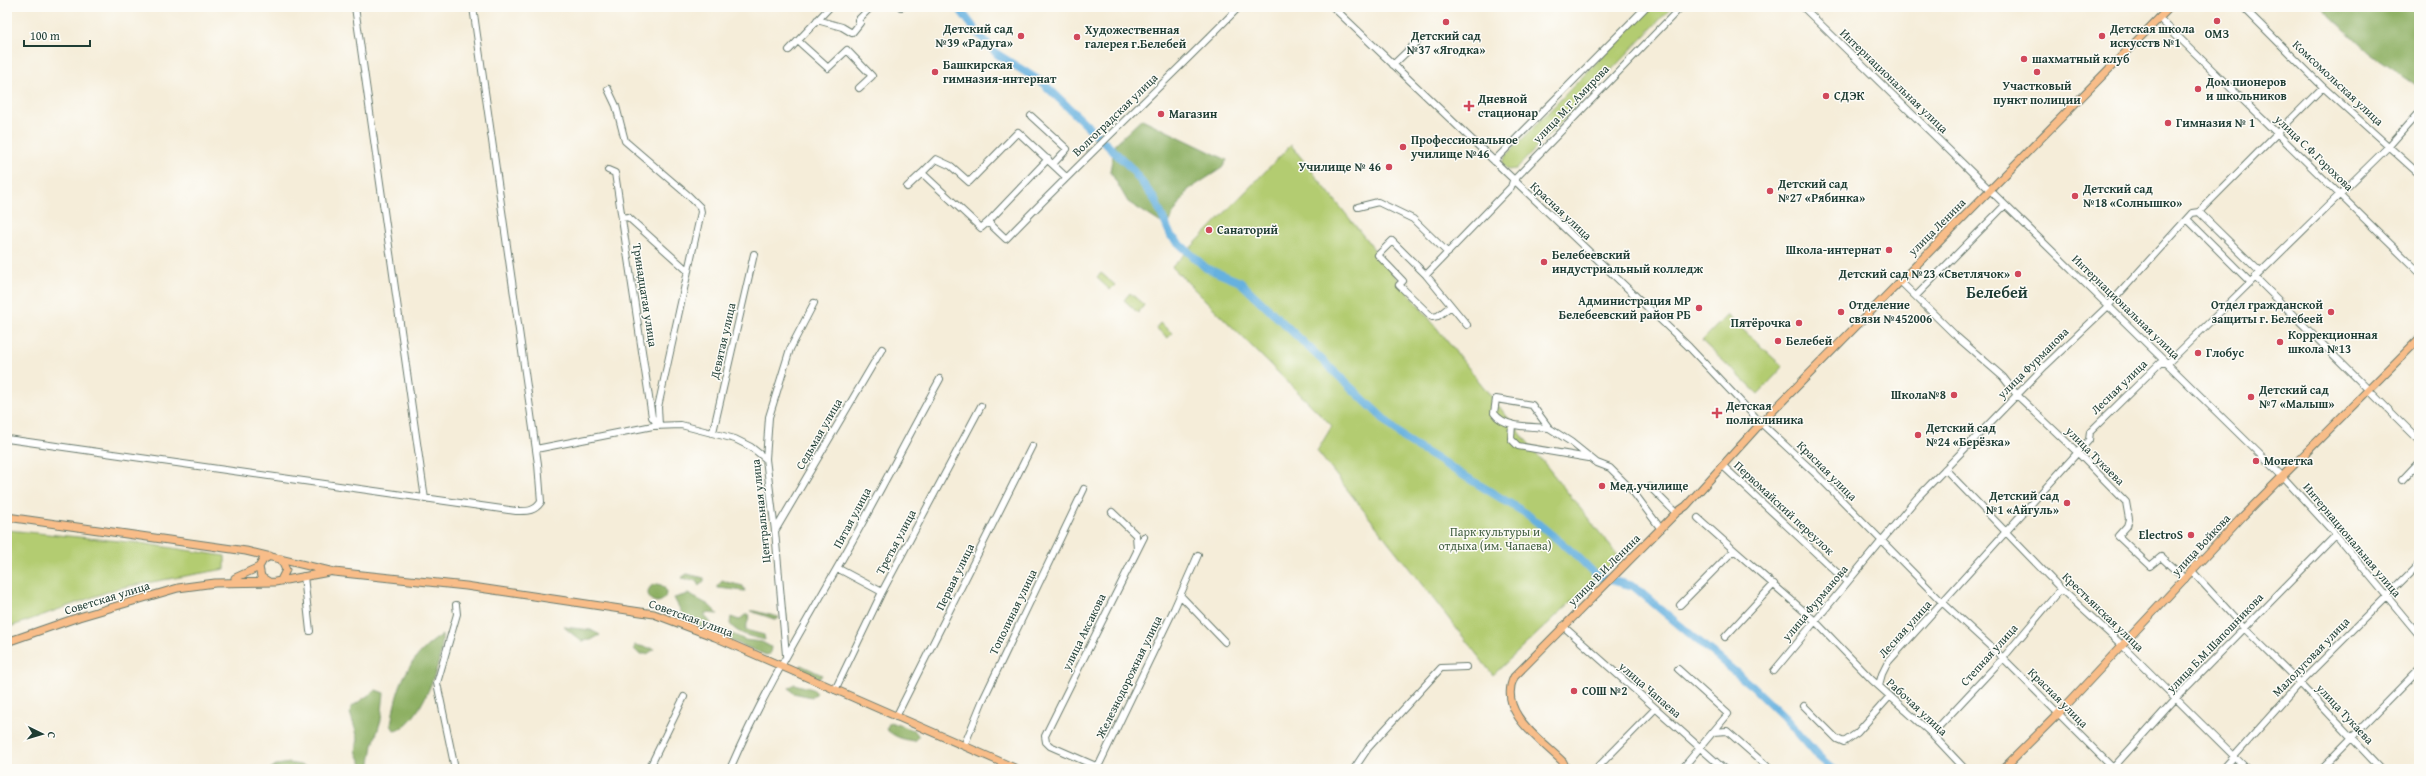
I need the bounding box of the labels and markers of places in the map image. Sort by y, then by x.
marker: ОМЗ [2212,16,2222,26]
marker: Детский сад №37 «Ягодка» [1441,17,1451,27]
place label: Детский сад №39 «Радуга» [935,20,1014,51]
place label: Детская школа искусств №1 [2109,20,2195,51]
place label: Художественная галерея г.Белебей [1085,21,1187,52]
place label: ОМЗ [2205,25,2229,42]
place label: Детский сад №37 «Ягодка» [1406,27,1486,58]
marker: Детский сад №39 «Радуга» [1016,31,1026,41]
marker: Детская школа искусств №1 [2097,31,2107,41]
marker: Художественная галерея г.Белебей [1072,32,1082,42]
place label: шахматный клуб [2032,50,2130,67]
marker: шахматный клуб [2019,54,2029,64]
place label: Башкирская гимназия-интернат [943,56,1057,87]
marker: Башкирская гимназия-интернат [930,67,940,77]
marker: Участковый пункт полиции [2032,67,2042,77]
place label: Дом пионеров и школьников [2205,73,2287,104]
place label: Участковый пункт полиции [1993,77,2081,108]
marker: Дом пионеров и школьников [2193,84,2203,94]
place label: СДЭК [1834,87,1865,104]
place label: Дневной стационар [1477,90,1538,121]
marker: СДЭК [1821,91,1831,101]
marker: Дневной стационар [1463,100,1475,112]
place label: Магазин [1169,105,1218,122]
marker: Магазин [1156,109,1166,119]
place label: Гимназия № 1 [2176,114,2255,131]
marker: Гимназия № 1 [2163,118,2173,128]
place label: Профессиональное училище №46 [1410,131,1518,162]
marker: Профессиональное училище №46 [1398,142,1408,152]
place label: Училище № 46 [1299,158,1381,175]
marker: Училище № 46 [1384,162,1394,172]
place label: Детский сад №27 «Рябинка» [1777,175,1865,206]
place label: Детский сад №18 «Солнышко» [2082,180,2182,211]
marker: Детский сад №27 «Рябинка» [1765,186,1775,196]
marker: Детский сад №18 «Солнышко» [2070,191,2080,201]
place label: Санаторий [1217,221,1279,238]
marker: Санаторий [1204,225,1214,235]
place label: Школа-интернат [1786,241,1882,258]
marker: Школа-интернат [1884,245,1894,255]
place label: Белебеевский индустриальный колледж [1552,246,1704,277]
marker: Белебеевский индустриальный колледж [1539,257,1549,267]
place label: Детский сад №23 «Светлячок» [1838,265,2010,282]
marker: Детский сад №23 «Светлячок» [2013,269,2023,279]
place label: Администрация МР Белебеевский район РБ [1559,292,1691,323]
place label: Отделение связи №452006 [1849,296,1932,327]
place label: Отдел гражданской защиты г. Белебеей [2211,296,2323,327]
marker: Администрация МР Белебеевский район РБ [1694,303,1704,313]
marker: Отделение связи №452006 [1836,307,1846,317]
marker: Отдел гражданской защиты г. Белебеей [2326,307,2336,317]
place label: Пятёрочка [1731,314,1792,331]
marker: Пятёрочка [1794,318,1804,328]
place label: Коррекционная школа №13 [2288,326,2378,357]
place label: Белебей [1786,332,1833,349]
marker: Белебей [1773,336,1783,346]
marker: Коррекционная школа №13 [2275,337,2285,347]
place label: Глобус [2206,344,2244,361]
marker: Глобус [2193,348,2203,358]
place label: Детский сад №7 «Малыш» [2258,381,2335,412]
place label: Школа№8 [1891,386,1946,403]
marker: Школа№8 [1949,390,1959,400]
marker: Детский сад №7 «Малыш» [2246,392,2256,402]
place label: Детская поликлиника [1725,397,1804,428]
marker: Детская поликлиника [1711,407,1723,419]
place label: Детский сад №24 «Берёзка» [1925,419,2010,450]
marker: Детский сад №24 «Берёзка» [1913,430,1923,440]
place label: Монетка [2264,452,2314,469]
marker: Монетка [2251,456,2261,466]
place label: Мед.училище [1610,477,1688,494]
marker: Мед.училище [1597,481,1607,491]
place label: Детский сад №1 «Айгуль» [1986,487,2060,518]
marker: Детский сад №1 «Айгуль» [2062,498,2072,508]
place label: ElectroS [2139,526,2183,543]
marker: ElectroS [2186,530,2196,540]
place label: СОШ №2 [1582,682,1627,699]
marker: СОШ №2 [1569,686,1579,696]

